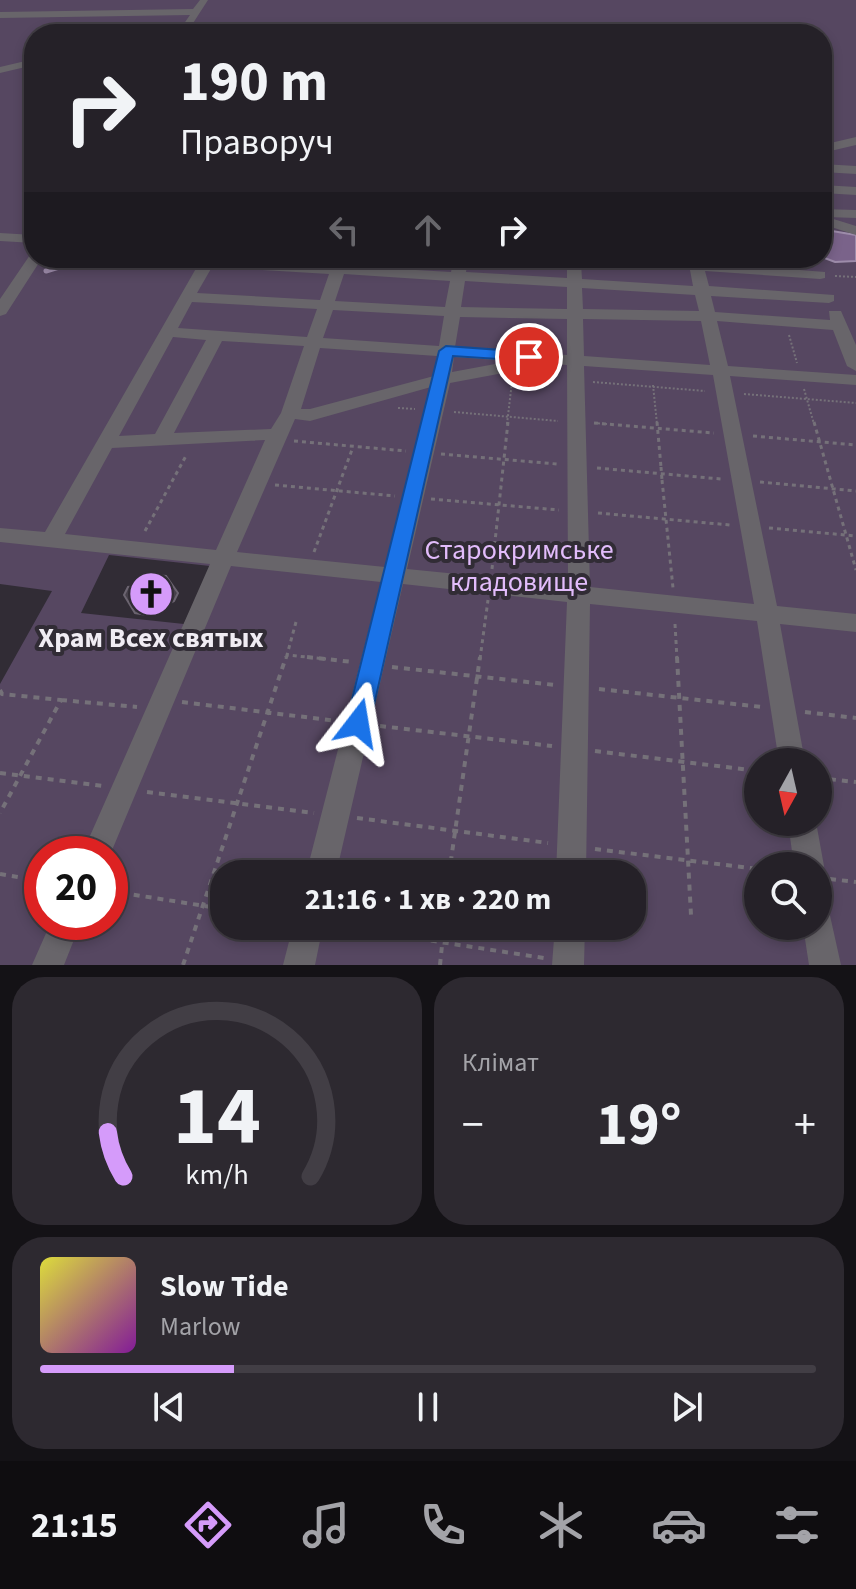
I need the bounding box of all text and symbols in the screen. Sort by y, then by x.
text: 190 m [180,43,328,122]
icon: right [48,56,152,160]
text: Праворуч [180,117,334,168]
icon: left [322,208,366,252]
icon: ahead [406,208,450,252]
icon: right [490,208,534,252]
pin [495,323,563,391]
icon: arrive [507,335,551,379]
park label: Старокримське кладовище [424,530,614,602]
church icon: Храм Всех святых [127,570,175,618]
place label: Храм Всех святых [38,618,264,658]
position arrow [316,681,400,765]
north arrow [744,748,832,836]
map controls [744,748,832,940]
speed limit sign: 20 [24,836,128,940]
button: search [744,852,832,940]
text: 21:16 · 1 хв · 220 m [305,878,551,921]
text: Клімат [462,1044,539,1081]
text: 14 [173,1058,261,1176]
text: 19° [596,1083,682,1168]
text: − [462,1094,484,1157]
text: + [794,1094,816,1157]
text: km/h [185,1155,249,1195]
text: Slow Tide [160,1265,289,1308]
text: Marlow [160,1308,240,1345]
icon: previous [147,1385,191,1429]
icon: pause [406,1385,450,1429]
icon: next [665,1385,709,1429]
icon: directions [180,1497,236,1553]
icon: music [298,1497,354,1553]
icon: phone [415,1497,471,1553]
icon: climate [533,1497,589,1553]
icon: car [651,1497,707,1553]
icon: filters [769,1497,825,1553]
text: 21:15 [31,1500,118,1551]

